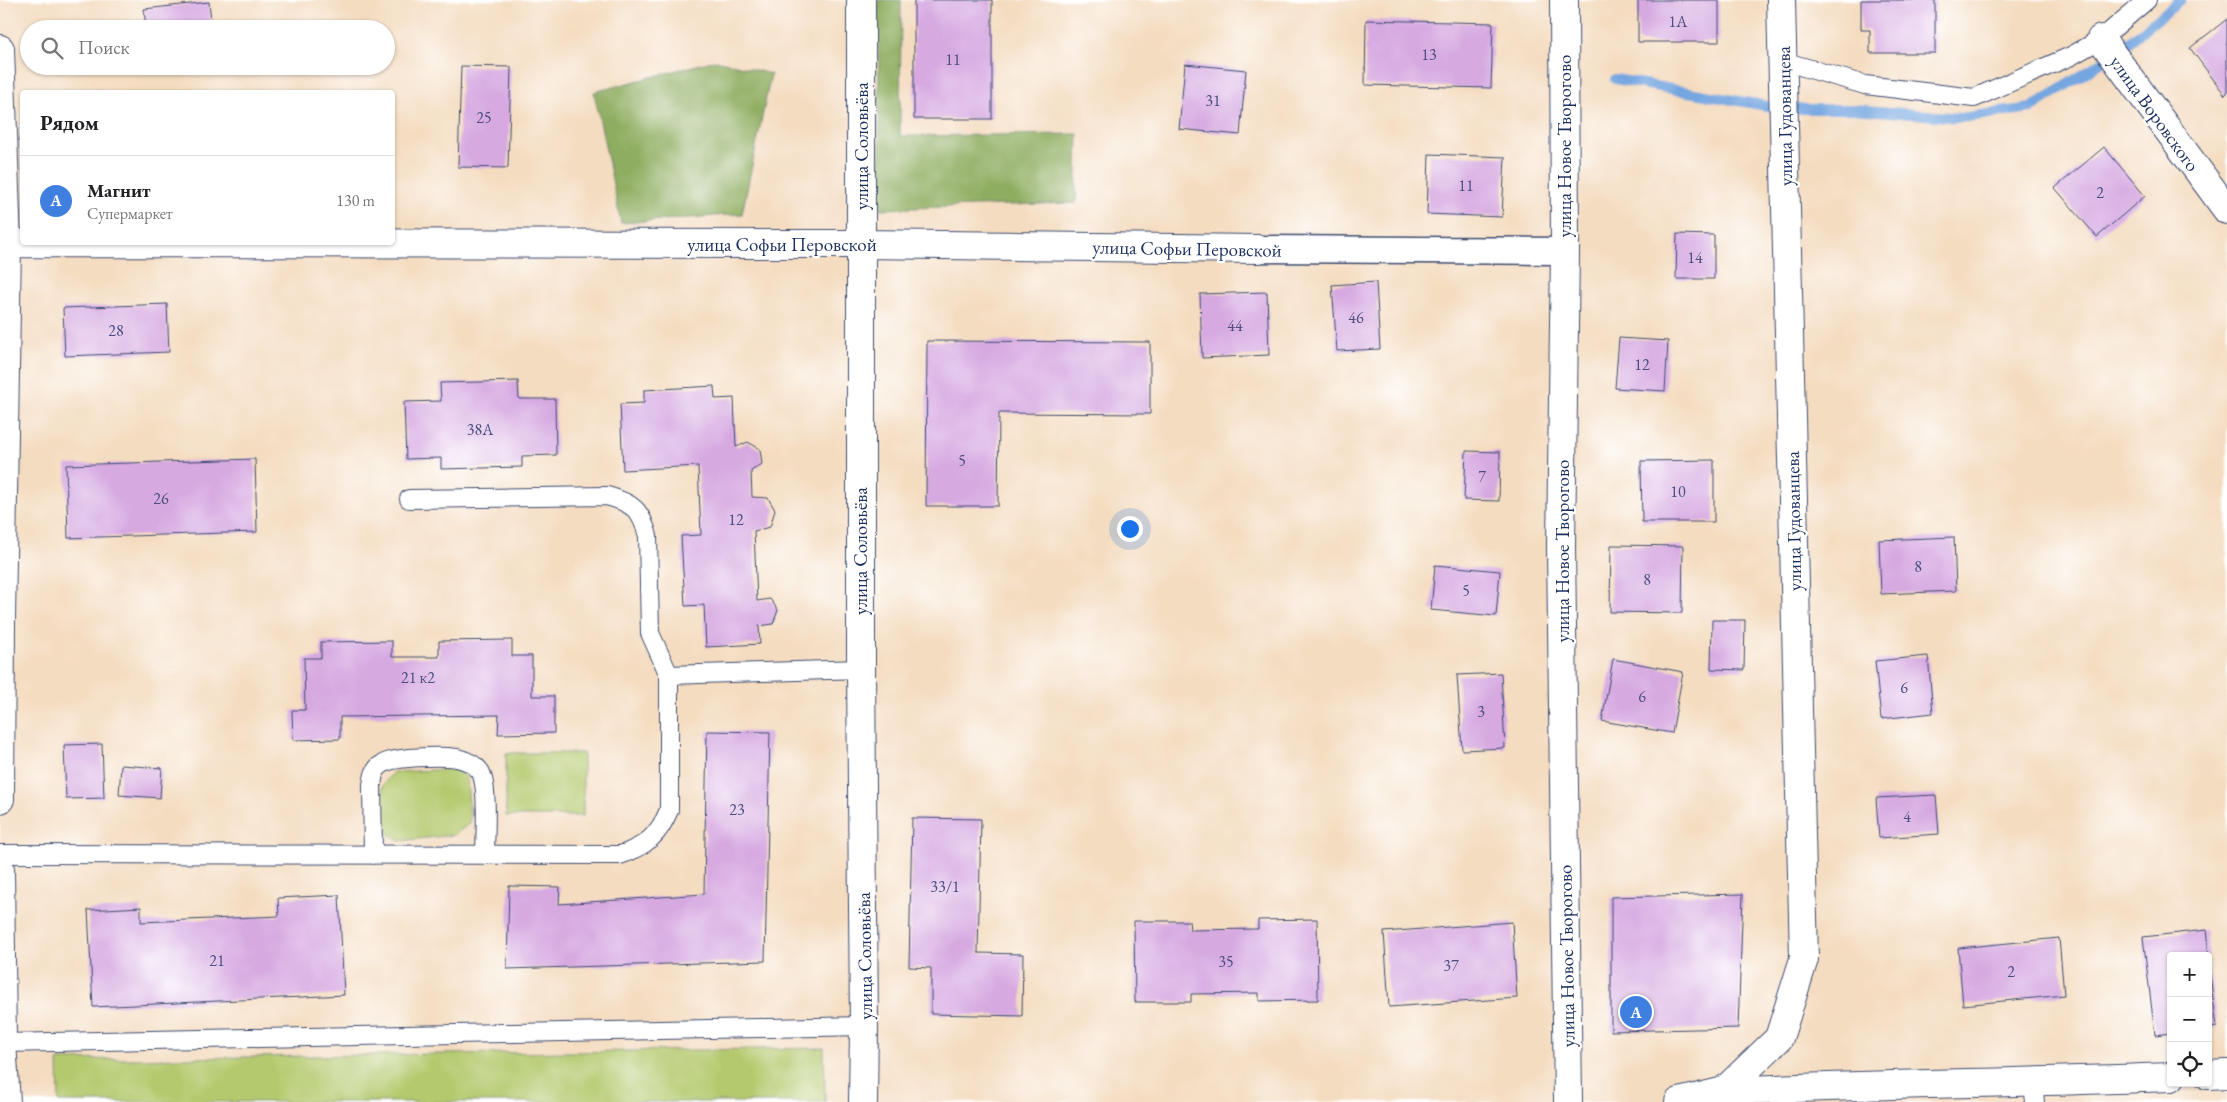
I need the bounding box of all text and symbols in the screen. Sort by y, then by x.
house number: 1А [1669,11,1688,32]
search box [20,20,395,75]
icon: search [38,34,66,62]
text: Поиск [78,35,130,60]
house number: 13 [1421,44,1437,65]
street label: улица Гудованцева [1771,45,1798,186]
house number: 11 [945,49,961,70]
street label: улица Воровского [2104,50,2205,176]
street label: улица Новое Творогово [1552,55,1577,237]
street label: улица Соловьёва [849,82,874,210]
house number: 31 [1205,90,1221,111]
house number: 25 [476,107,492,128]
text: Рядом [40,109,99,136]
house number: 11 [1458,175,1474,196]
text: Магнит [87,178,151,203]
house number: 2 [2096,182,2104,203]
text: A [50,190,62,211]
text: 130 m [336,190,375,211]
text: Супермаркет [87,203,173,224]
street label: улица Софьи Перовской [687,232,877,257]
street label: улица Софьи Перовской [1092,234,1282,263]
house number: 14 [1687,247,1703,268]
house number: 46 [1348,307,1364,328]
house number: 44 [1227,315,1243,336]
house number: 28 [108,320,124,341]
house number: 12 [1634,354,1650,375]
house number: 38А [467,419,494,440]
house number: 5 [958,450,966,471]
street label: улица Гудованцева [1780,450,1807,591]
street label: улица Новое Творогово [1550,460,1575,642]
house number: 7 [1478,466,1486,487]
house number: 10 [1670,481,1686,502]
street label: улица Соловьёва [848,487,873,615]
house number: 26 [153,488,169,509]
house number: 12 [728,509,744,530]
your location [1117,516,1143,542]
house number: 8 [1914,556,1922,577]
house number: 8 [1643,569,1651,590]
house number: 5 [1462,580,1470,601]
house number: 21 к2 [401,667,435,688]
house number: 6 [1900,677,1908,698]
house number: 6 [1638,686,1646,707]
house number: 3 [1477,701,1485,722]
house number: 23 [729,799,745,820]
house number: 4 [1903,806,1911,827]
street label: улица Новое Творогово [1552,864,1581,1048]
house number: 33/1 [930,876,960,897]
street label: улица Соловьёва [851,891,878,1020]
house number: 21 [209,950,225,971]
house number: 35 [1218,951,1234,972]
map controls [2167,952,2212,1087]
button: + [2167,952,2212,997]
house number: 37 [1443,955,1459,976]
house number: 2 [2007,961,2015,982]
pin: A [1620,993,1652,1031]
button: − [2167,997,2212,1042]
button: locate [2167,1042,2212,1087]

